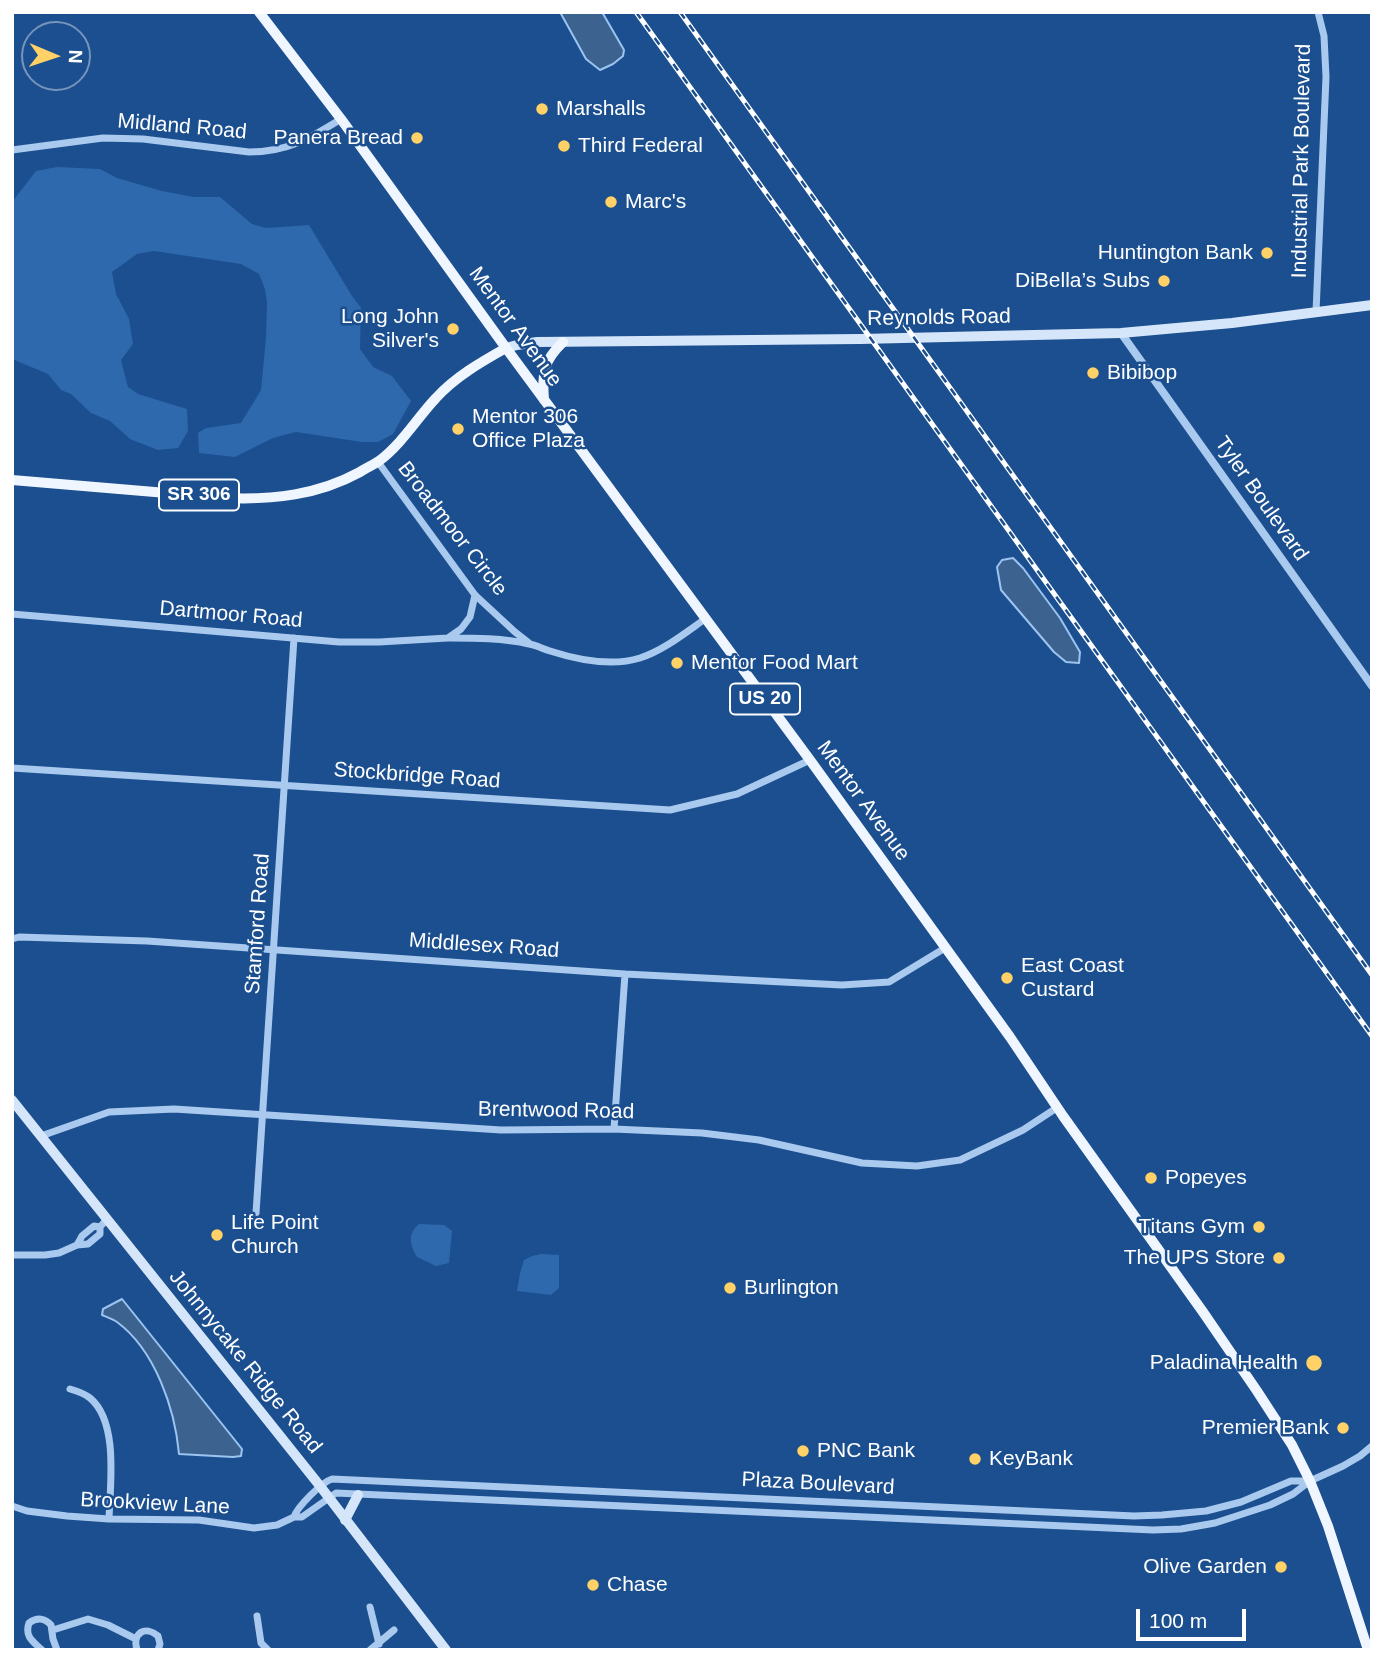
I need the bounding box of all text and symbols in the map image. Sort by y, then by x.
north arrow [21,21,91,91]
street label: Industrial Park Boulevard [1287,43,1317,279]
text: N [65,49,86,64]
place label: Marshalls [556,96,646,122]
marker: Marshalls [534,101,550,117]
street label: Midland Road [116,109,248,145]
place label: Panera Bread [273,125,403,151]
marker: Panera Bread [409,130,425,146]
place label: Third Federal [578,133,703,159]
marker: Third Federal [556,138,572,154]
place label: Marc's [625,189,686,215]
marker: Marc's [603,194,619,210]
place label: Huntington Bank [1098,240,1253,266]
marker: Huntington Bank [1259,245,1275,261]
street label: Mentor Avenue [463,262,567,392]
place label: DiBella’s Subs [1015,268,1150,294]
marker: DiBella’s Subs [1156,273,1172,289]
place label: Long John Silver's [341,304,439,354]
street label: Reynolds Road [867,304,1011,332]
marker: Long John Silver's [445,321,461,337]
place label: Bibibop [1107,360,1177,386]
marker: Bibibop [1085,365,1101,381]
place label: Mentor 306 Office Plaza [472,404,585,454]
marker: Mentor 306 Office Plaza [450,421,466,437]
street label: Tyler Boulevard [1209,432,1313,566]
street label: Broadmoor Circle [392,457,512,601]
road number: SR 306 [159,480,239,510]
street label: Dartmoor Road [158,596,304,634]
place label: Mentor Food Mart [691,650,858,676]
marker: Mentor Food Mart [669,655,685,671]
road number: US 20 [730,684,800,714]
street label: Mentor Avenue [811,736,915,866]
street label: Stockbridge Road [333,758,501,794]
street label: Stamford Road [241,853,275,995]
street label: Middlesex Road [408,928,560,964]
place label: East Coast Custard [1021,953,1124,1003]
marker: East Coast Custard [999,970,1015,986]
street label: Brentwood Road [478,1097,634,1125]
place label: Popeyes [1165,1165,1247,1191]
marker: Popeyes [1143,1170,1159,1186]
place label: Life Point Church [231,1210,319,1260]
place label: Titans Gym [1138,1214,1245,1240]
marker: Titans Gym [1251,1219,1267,1235]
marker: Life Point Church [209,1227,225,1243]
place label: The UPS Store [1124,1245,1265,1271]
marker: The UPS Store [1271,1250,1287,1266]
street label: Johnnycake Ridge Road [163,1265,327,1459]
place label: Burlington [744,1275,839,1301]
marker: Burlington [722,1280,738,1296]
place label: Paladina Health [1150,1350,1298,1376]
marker: Paladina Health [1304,1353,1324,1373]
place label: Premier Bank [1202,1415,1329,1441]
marker: Premier Bank [1335,1420,1351,1436]
place label: PNC Bank [817,1438,915,1464]
marker: PNC Bank [795,1443,811,1459]
place label: KeyBank [989,1446,1073,1472]
marker: KeyBank [967,1451,983,1467]
street label: Plaza Boulevard [741,1467,895,1501]
street label: Brookview Lane [80,1488,230,1520]
place label: Olive Garden [1143,1554,1267,1580]
marker: Olive Garden [1273,1559,1289,1575]
place label: Chase [607,1572,668,1598]
marker: Chase [585,1577,601,1593]
scale bar [1139,1596,1249,1640]
text: 100 m [1149,1609,1207,1632]

